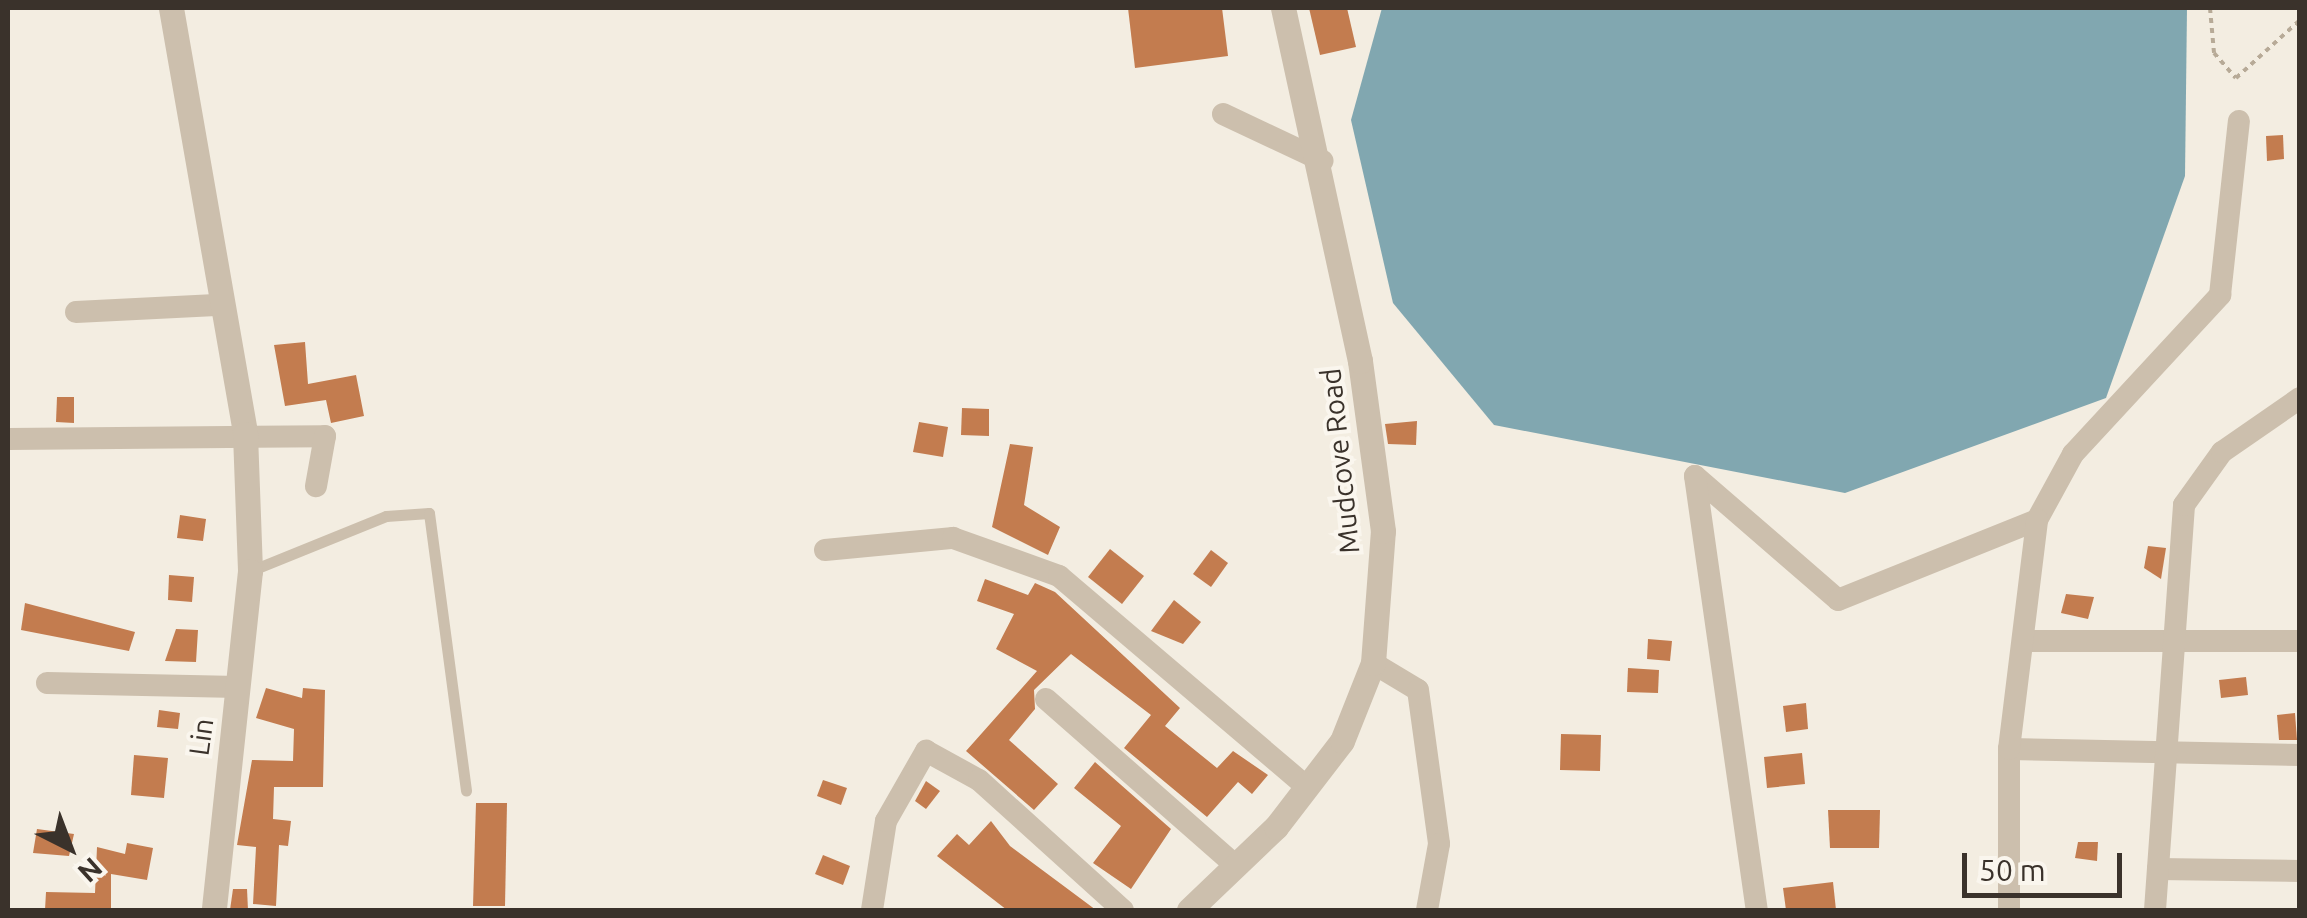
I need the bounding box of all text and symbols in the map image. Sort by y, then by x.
street label: Mudcove Road [1314,367,1366,555]
street label: Lin [182,716,220,758]
north arrow [20,798,120,898]
scale bar [1967,833,2127,895]
text: N [72,852,109,889]
text: 50 m [1979,853,2046,887]

